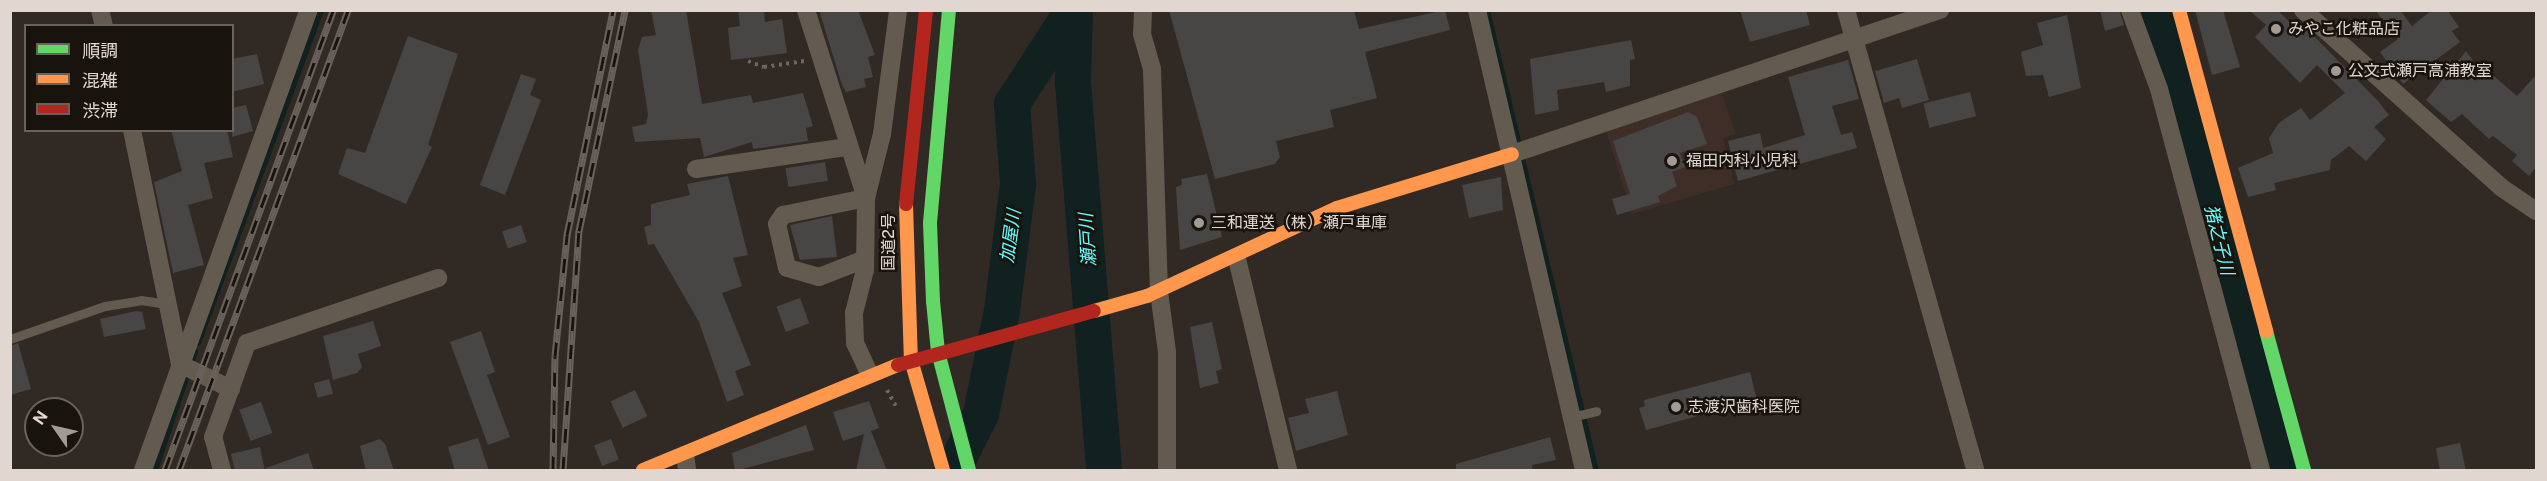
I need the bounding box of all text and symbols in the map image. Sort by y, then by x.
place label: みやこ化粧品店 [2288,19,2400,39]
marker: みやこ化粧品店 [2269,22,2283,36]
legend [24,24,234,132]
text: 順調 [82,40,118,61]
place label: 公文式瀬戸高浦教室 [2348,61,2492,81]
marker: 公文式瀬戸高浦教室 [2329,64,2343,78]
text: 混雑 [82,70,118,91]
text: 渋滞 [82,100,118,121]
place label: 福田内科小児科 [1686,151,1798,171]
marker: 福田内科小児科 [1663,152,1681,170]
water label: 猪之子川 [2200,202,2238,278]
water label: 加屋川 [997,208,1025,264]
water label: 瀬戸川 [1075,212,1101,268]
street label: 国道2号 [879,213,899,271]
place label: 三和運送（株）瀬戸車庫 [1211,213,1387,233]
marker: 三和運送（株）瀬戸車庫 [1192,216,1206,230]
north arrow [24,397,84,457]
place label: 志渡沢歯科医院 [1688,397,1800,417]
marker: 志渡沢歯科医院 [1669,400,1683,414]
text: N [29,407,52,428]

